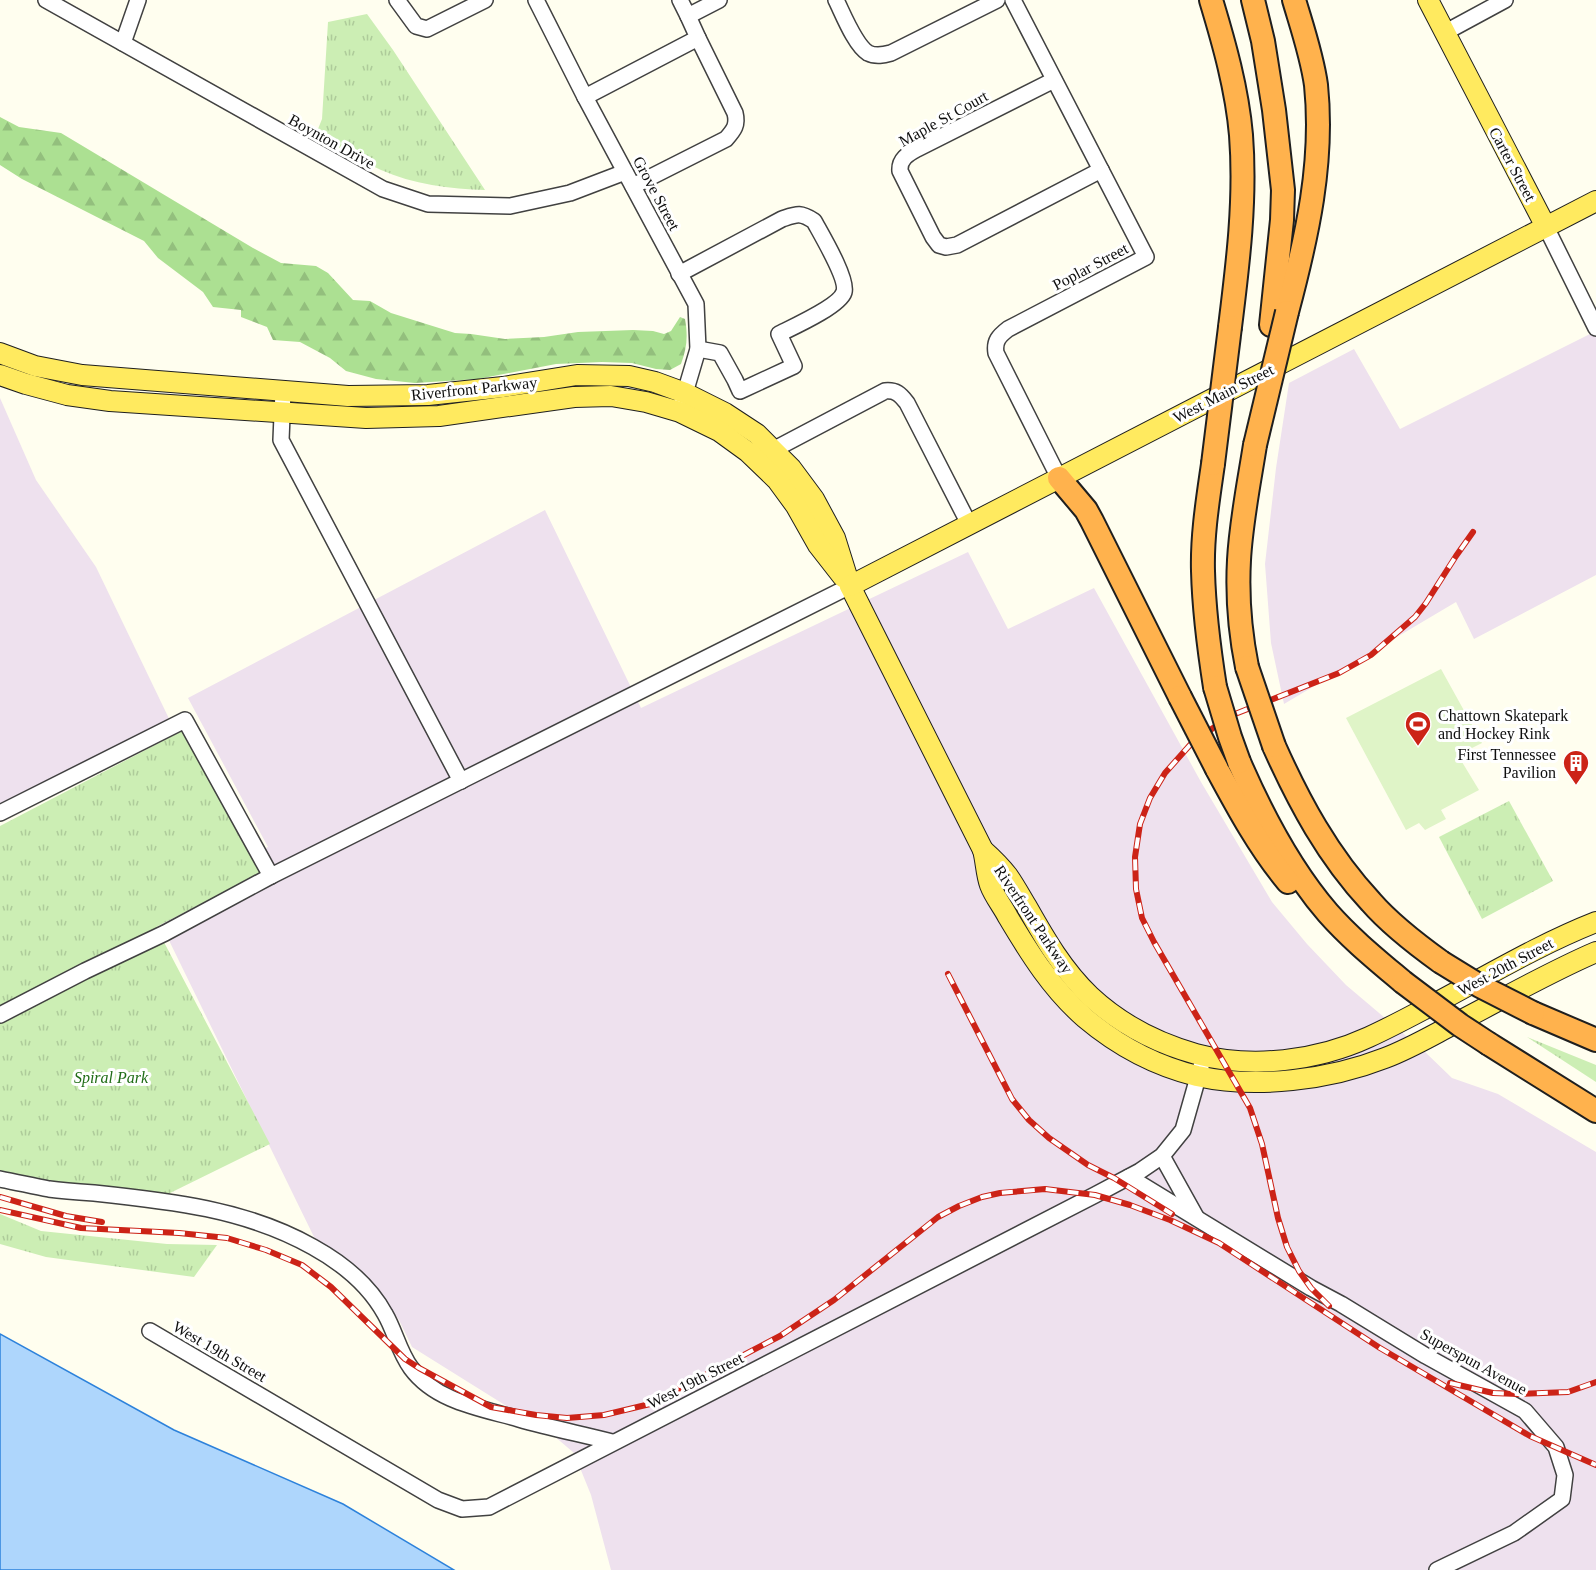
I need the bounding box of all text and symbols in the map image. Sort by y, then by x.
street label: Maple St Court [896,87,991,151]
street label: Boynton Drive [285,111,378,173]
street label: Carter Street [1486,124,1539,205]
street label: Grove Street [630,153,683,234]
street label: Poplar Street [1050,239,1132,294]
street label: West Main Street [1170,360,1277,426]
street label: Riverfront Parkway [410,373,538,405]
place label: Chattown Skatepark and Hockey Rink [1438,707,1568,743]
sports icon: Chattown Skatepark and Hockey Rink [1403,709,1433,747]
place label: First Tennessee Pavilion [1457,746,1556,781]
building icon: First Tennessee Pavilion [1561,748,1591,786]
street label: Riverfront Parkway [990,862,1076,977]
street label: West 20th Street [1455,934,1556,999]
park label: Spiral Park [74,1069,149,1087]
street label: West 19th Street [170,1318,270,1385]
street label: Superspun Avenue [1417,1325,1530,1399]
street label: West 19th Street [644,1349,747,1412]

